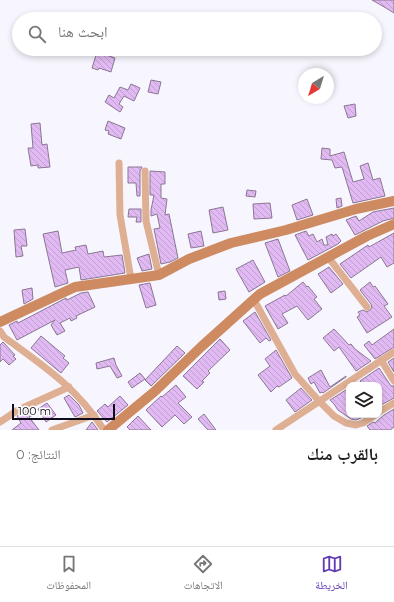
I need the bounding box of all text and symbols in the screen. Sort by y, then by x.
search box [12,12,382,56]
text: ابحث هنا [58,22,108,41]
icon: search [26,23,48,45]
north arrow [298,68,334,104]
map controls [346,382,382,418]
button: layers [346,382,382,418]
scale bar [12,402,115,421]
text: 100 m [18,404,51,418]
text: بالقرب منك [307,444,378,464]
text: النتائج: 0 [16,446,61,462]
tab: المحفوظات [46,553,91,596]
tab: الاتجاهات [184,553,223,596]
tab: الخريطة [315,553,348,596]

